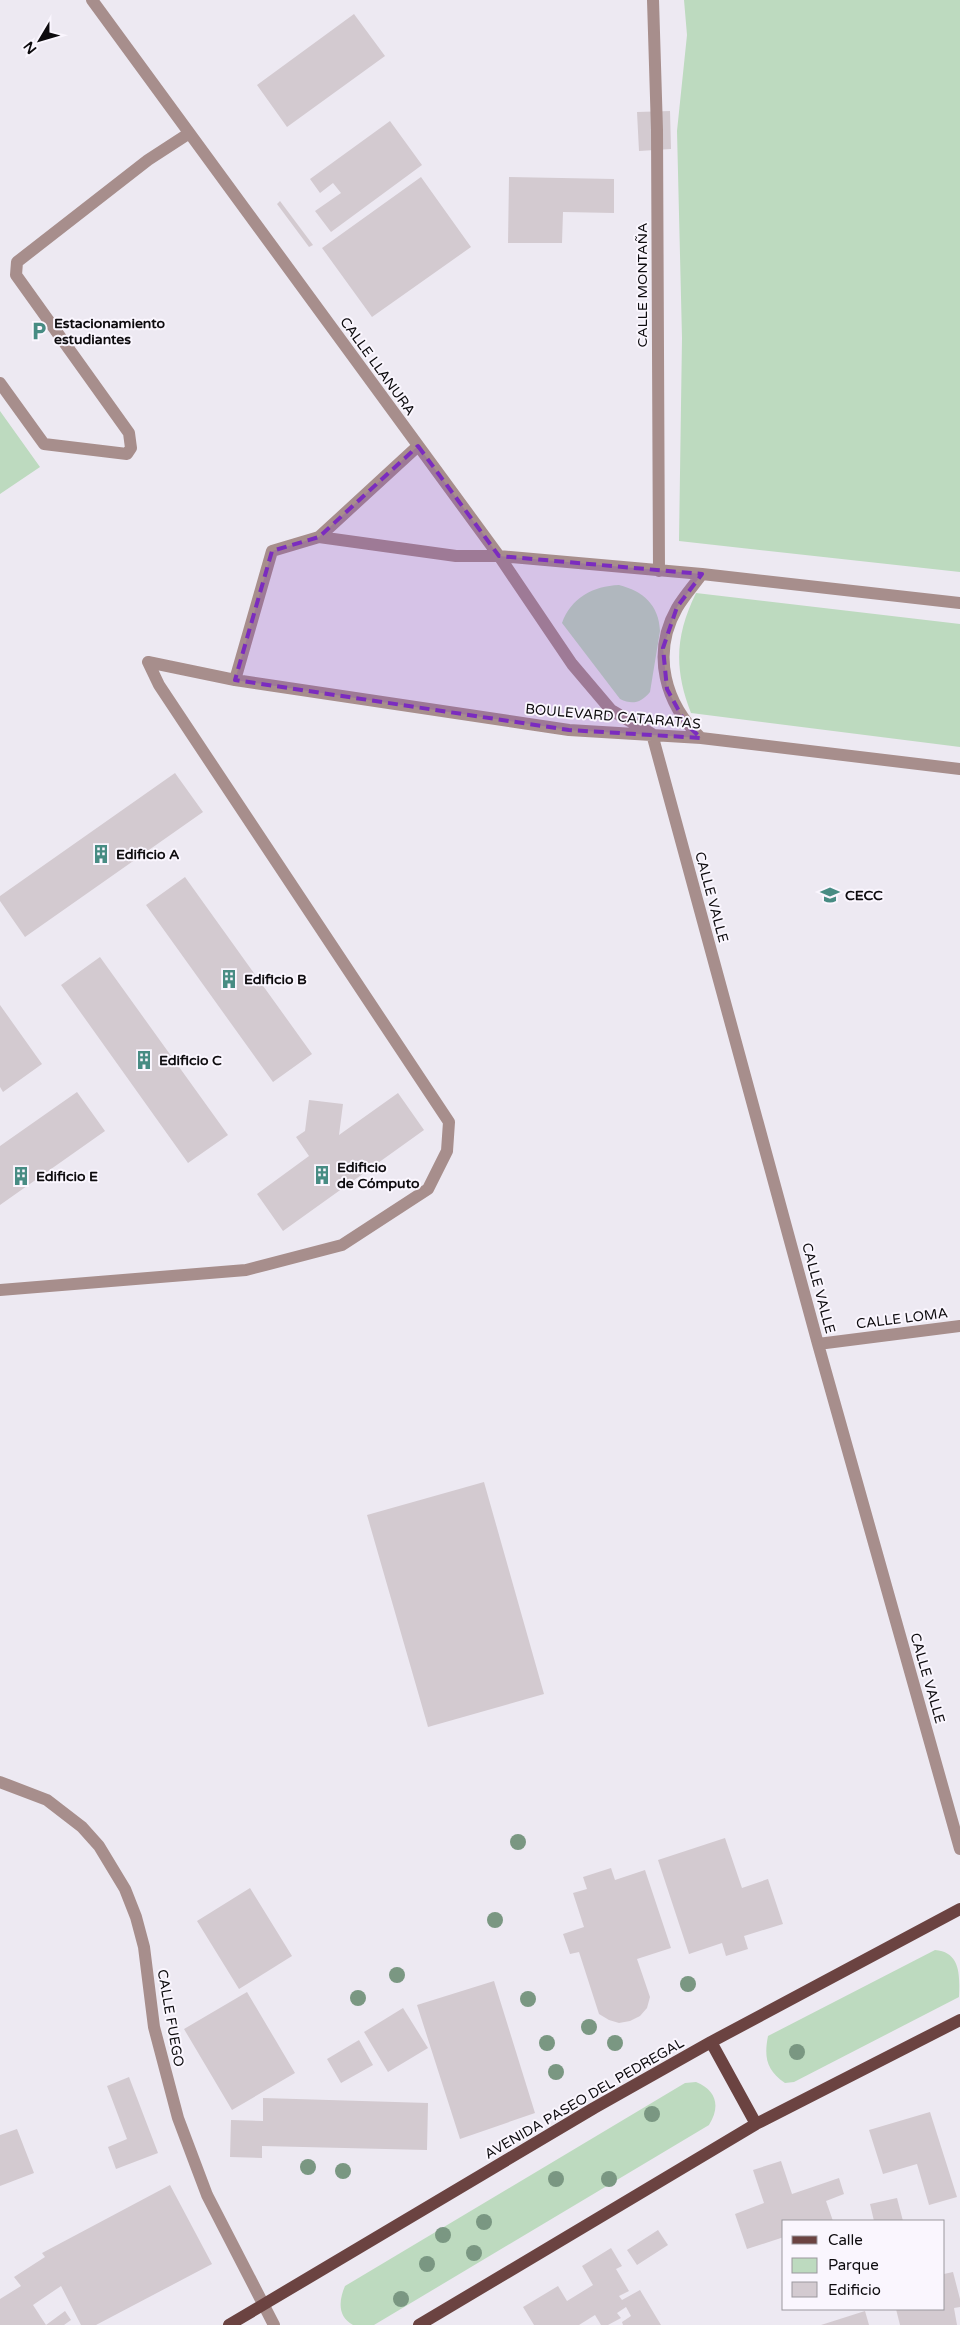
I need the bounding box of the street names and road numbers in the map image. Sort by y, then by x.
street label: CALLE MONTAÑA [634,223,651,347]
street label: CALLE LLANURA [336,314,419,419]
street label: BOULEVARD CATARATAS [525,700,702,733]
street label: CALLE VALLE [691,850,732,945]
street label: CALLE VALLE [798,1241,839,1336]
street label: CALLE LOMA [855,1304,949,1333]
street label: CALLE VALLE [906,1631,949,1725]
street label: CALLE FUEGO [154,1968,187,2068]
street label: AVENIDA PASEO DEL PEDREGAL [481,2034,687,2163]

